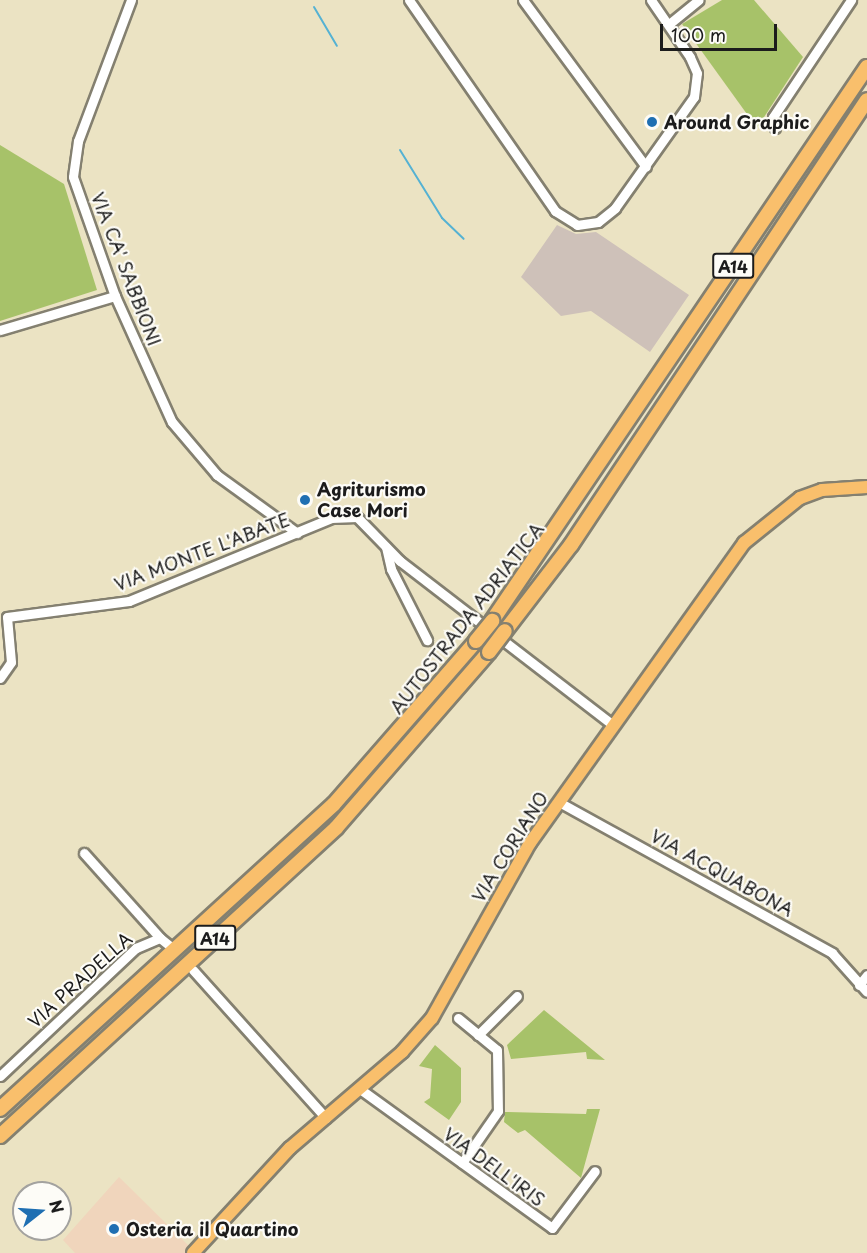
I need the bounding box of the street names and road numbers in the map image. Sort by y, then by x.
street label: VIA CA' SABBIONI [87,189,165,349]
road number: A14 [712,253,754,279]
street label: VIA MONTE L'ABATE [111,509,293,595]
street label: AUTOSTRADA ADRIATICA [385,517,549,719]
street label: VIA CORIANO [467,788,553,906]
street label: VIA ACQUABONA [647,825,797,921]
road number: A14 [194,925,236,951]
street label: VIA PRADELLA [23,927,137,1033]
street label: VIA DELL'IRIS [438,1122,550,1212]

